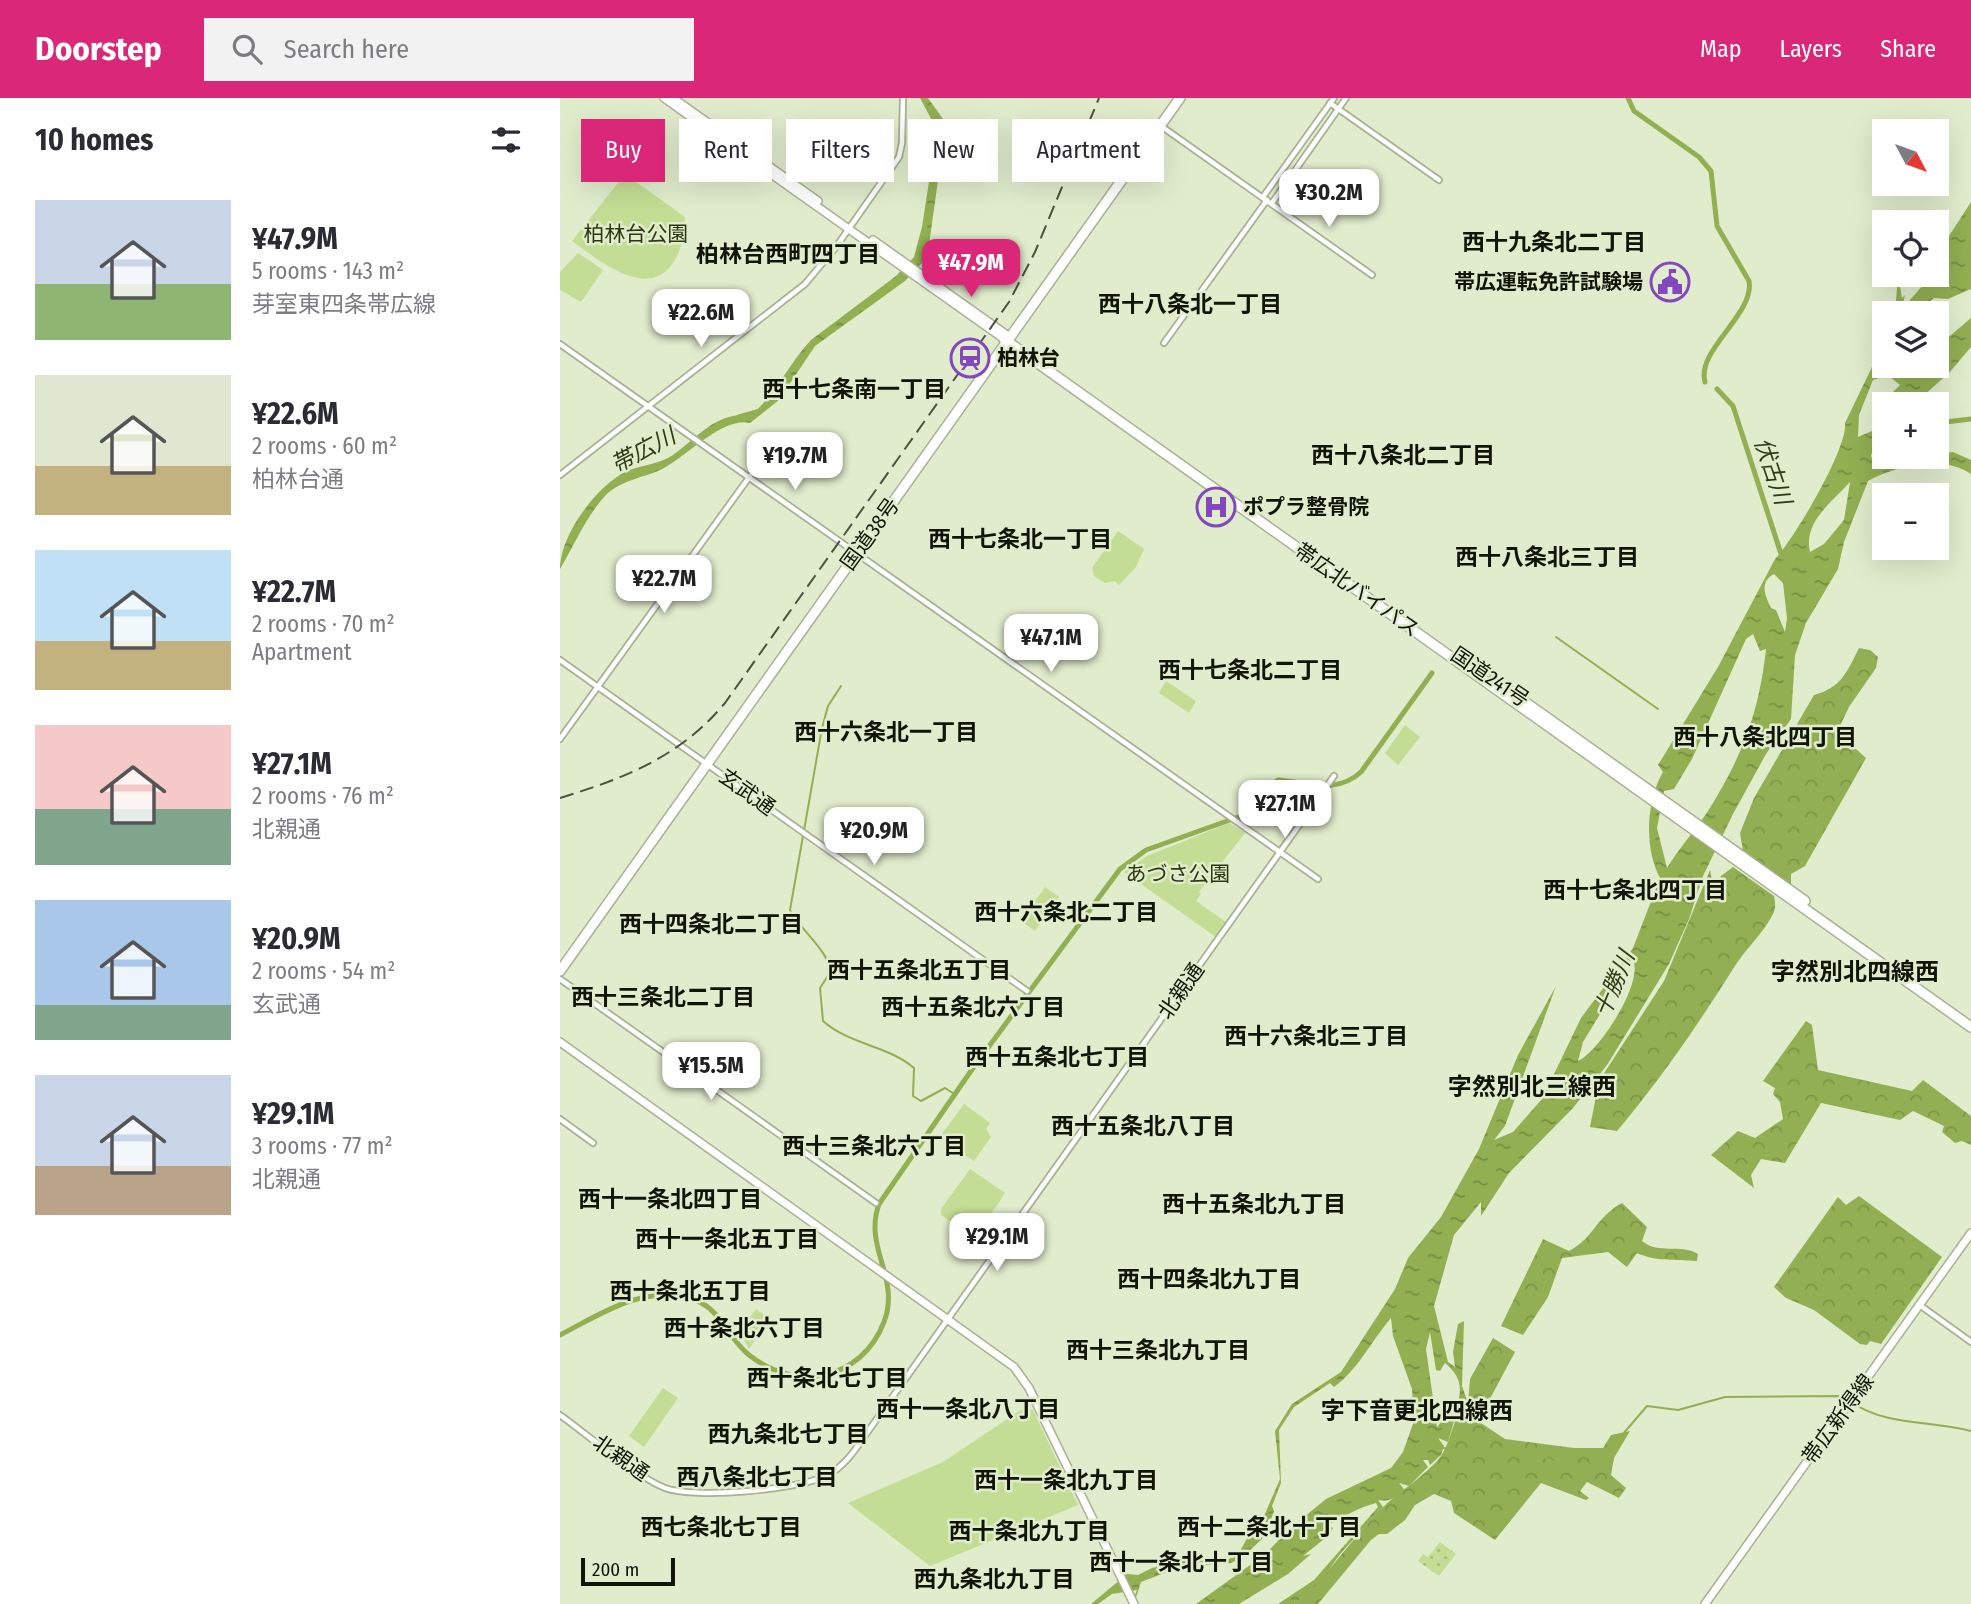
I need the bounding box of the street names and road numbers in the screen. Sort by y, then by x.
street label: 国道38号 [835,493,905,575]
street label: 帯広北バイパス [1290,537,1424,643]
street label: 国道241号 [1446,641,1534,713]
street label: 玄武通 [714,763,780,821]
street label: 北親通 [1152,958,1210,1024]
street label: 帯広新得線 [1797,1369,1879,1469]
street label: 北親通 [588,1429,654,1487]

